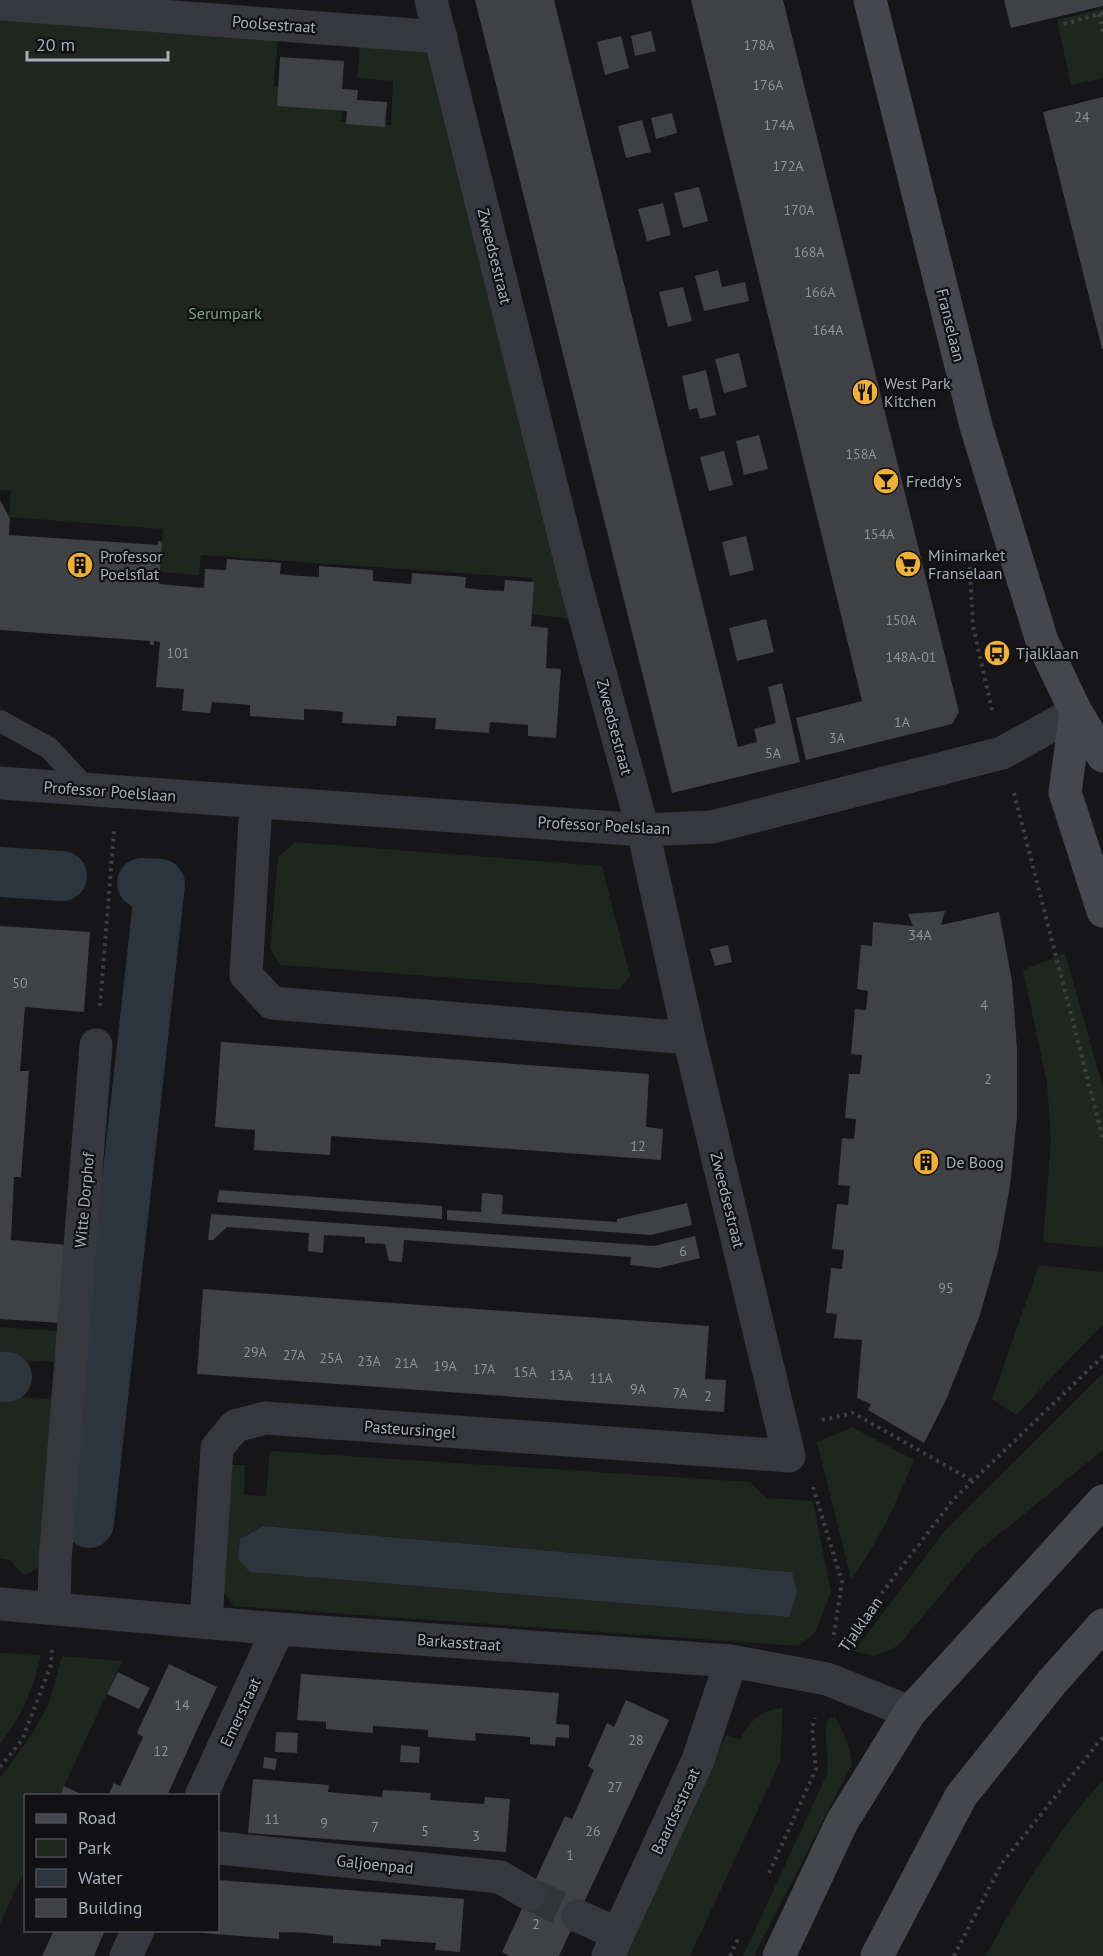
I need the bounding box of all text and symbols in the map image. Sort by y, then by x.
street label: Poolsestraat [231,11,317,37]
scale bar [27,24,168,62]
text: 20 m [36,33,75,56]
house number: 178A [743,36,775,54]
house number: 176A [752,76,784,94]
house number: 24 [1074,108,1090,126]
house number: 174A [763,116,795,134]
house number: 172A [772,157,804,175]
house number: 170A [783,201,815,219]
street label: Zweedsestraat [473,206,517,307]
house number: 168A [793,243,825,261]
house number: 166A [804,283,836,301]
street label: Franselaan [932,286,970,364]
park label: Serumpark [188,303,262,323]
house number: 164A [812,321,844,339]
place label: West Park Kitchen [884,373,951,411]
restaurant icon: West Park Kitchen [850,377,880,407]
house number: 158A [845,445,877,463]
bar icon: Freddy's [871,466,901,496]
place label: Freddy's [906,471,962,491]
house number: 154A [863,525,895,543]
place label: Minimarket Franselaan [928,545,1006,583]
place label: Professor Poelsflat [100,546,163,584]
supermarket icon: Minimarket Franselaan [893,549,923,579]
building icon: Professor Poelsflat [65,550,95,580]
house number: 150A [885,611,917,629]
bus stop icon: Tjalklaan [982,638,1012,668]
place label: Tjalklaan [1016,643,1079,663]
house number: 101 [167,644,189,662]
house number: 148A-01 [886,648,936,666]
street label: Zweedsestraat [593,677,638,778]
house number: 1A [894,713,911,731]
house number: 3A [829,729,846,747]
house number: 5A [765,744,782,762]
street label: Professor Poelslaan [43,776,177,806]
street label: Professor Poelslaan [537,812,671,838]
house number: 34A [908,926,933,944]
house number: 50 [12,974,28,992]
house number: 4 [980,996,988,1014]
house number: 2 [984,1070,992,1088]
house number: 12 [630,1137,646,1155]
building icon: De Boog [911,1147,941,1177]
street label: Witte Dorphof [70,1150,98,1249]
street label: Zweedsestraat [706,1150,750,1251]
place label: De Boog [946,1152,1004,1172]
house number: 6 [679,1242,687,1260]
house number: 95 [938,1279,954,1297]
house number: 29A [243,1343,268,1361]
house number: 27A [283,1346,306,1364]
house number: 25A [319,1349,344,1367]
house number: 23A [357,1352,382,1370]
house number: 21A [394,1354,419,1372]
house number: 19A [433,1357,458,1375]
house number: 17A [473,1360,496,1378]
house number: 15A [513,1363,538,1381]
house number: 13A [549,1366,574,1384]
house number: 11A [589,1369,614,1387]
house number: 9A [630,1380,647,1398]
house number: 7A [672,1384,688,1402]
house number: 2 [704,1387,712,1405]
street label: Pasteursingel [364,1416,457,1442]
street label: Tjalklaan [834,1593,886,1655]
street label: Barkasstraat [416,1629,502,1655]
street label: Emerstraat [215,1674,265,1750]
house number: 14 [174,1696,190,1714]
house number: 28 [628,1731,644,1749]
house number: 12 [153,1742,169,1760]
street label: Baardsestraat [646,1764,704,1857]
house number: 27 [607,1778,623,1796]
legend [24,1794,219,1932]
text: Road [78,1806,116,1829]
house number: 11 [264,1810,280,1828]
house number: 9 [320,1814,328,1832]
house number: 7 [371,1818,379,1836]
house number: 5 [421,1822,429,1840]
house number: 26 [585,1822,601,1840]
house number: 3 [472,1827,480,1845]
text: Park [78,1836,111,1859]
house number: 1 [566,1846,574,1864]
street label: Galjoenpad [335,1850,415,1878]
text: Water [78,1866,122,1889]
text: Building [78,1896,142,1919]
house number: 2 [532,1915,540,1933]

